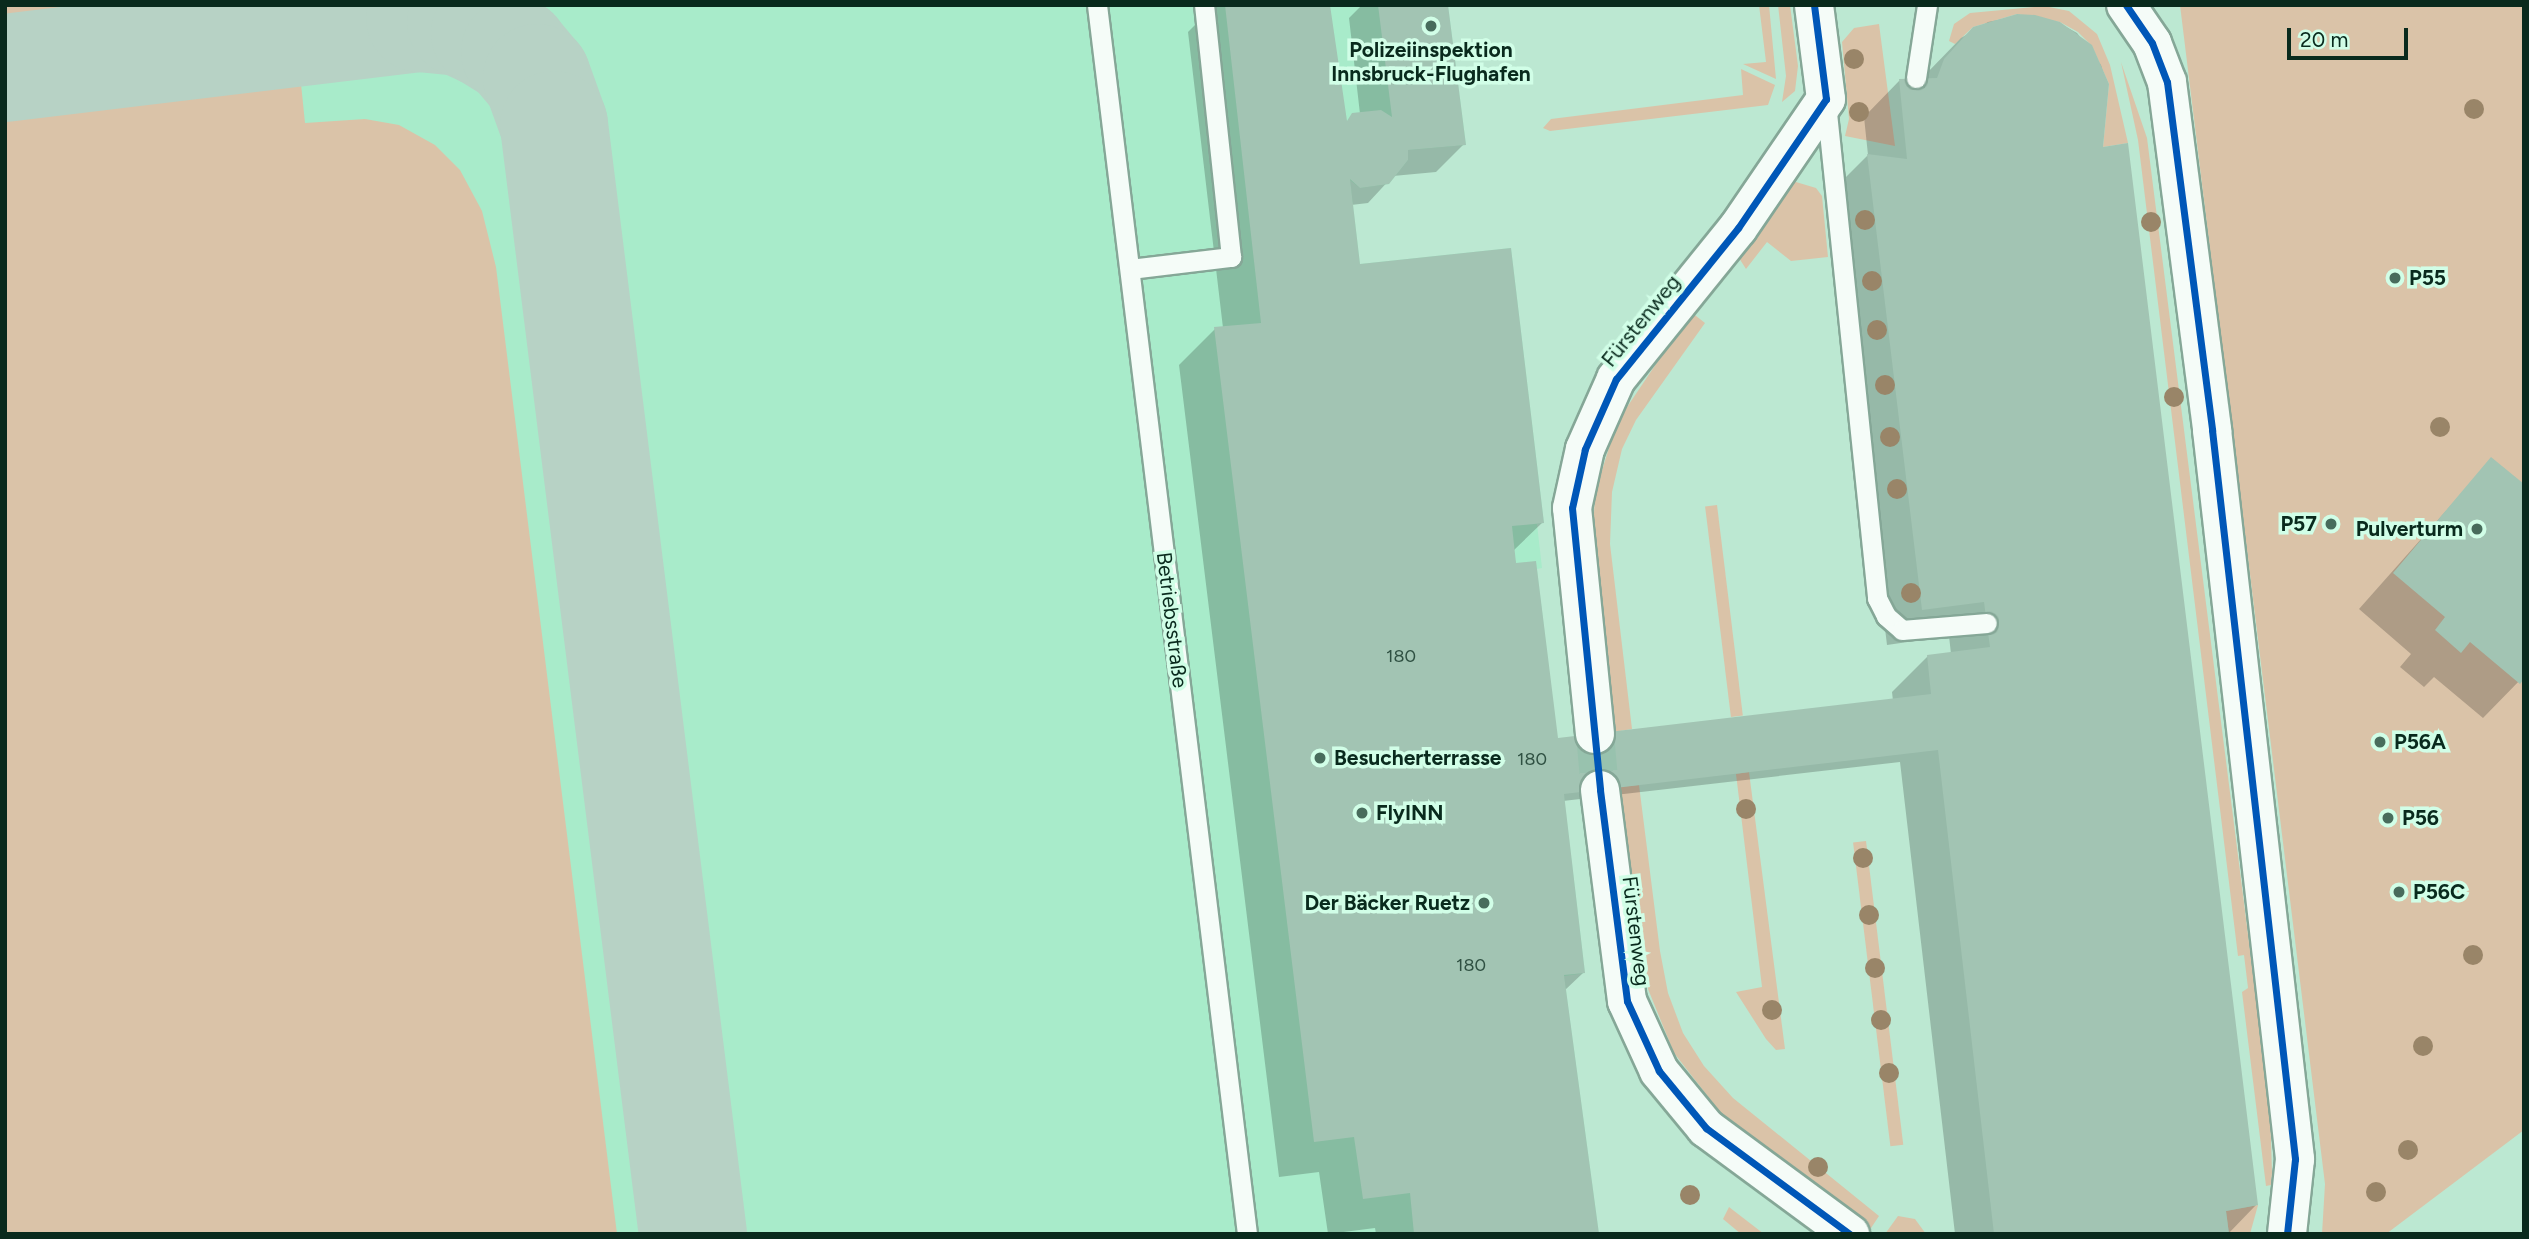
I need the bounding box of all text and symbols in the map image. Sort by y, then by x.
scale bar [2291,14,2412,58]
marker: Polizeiinspektion Innsbruck-Flughafen [1423,18,1439,34]
text: 20 m [2300,27,2348,52]
place label: Polizeiinspektion Innsbruck-Flughafen [1331,37,1531,87]
place label: P55 [2409,265,2446,291]
street label: Fürstenweg [1596,270,1686,372]
marker: P55 [2387,270,2403,286]
place label: P57 [2280,511,2317,537]
marker: P57 [2323,516,2339,532]
place label: Pulverturm [2356,516,2463,542]
marker: Pulverturm [2469,521,2485,537]
street label: Betriebsstraße [1151,551,1193,689]
house number: 180 [1386,645,1416,667]
place label: P56A [2394,729,2446,755]
marker: P56A [2372,734,2388,750]
place label: Besucherterrasse [1334,745,1501,771]
house number: 180 [1517,748,1547,770]
marker: Besucherterrasse [1312,750,1328,766]
place label: FlyINN [1376,800,1443,826]
marker: FlyINN [1354,805,1370,821]
place label: P56 [2402,805,2439,831]
marker: P56 [2380,810,2396,826]
street label: Fürstenweg [1617,875,1655,987]
place label: P56C [2413,879,2465,905]
marker: P56C [2391,884,2407,900]
place label: Der Bäcker Ruetz [1304,890,1470,916]
marker: Der Bäcker Ruetz [1476,895,1492,911]
house number: 180 [1456,954,1486,976]

